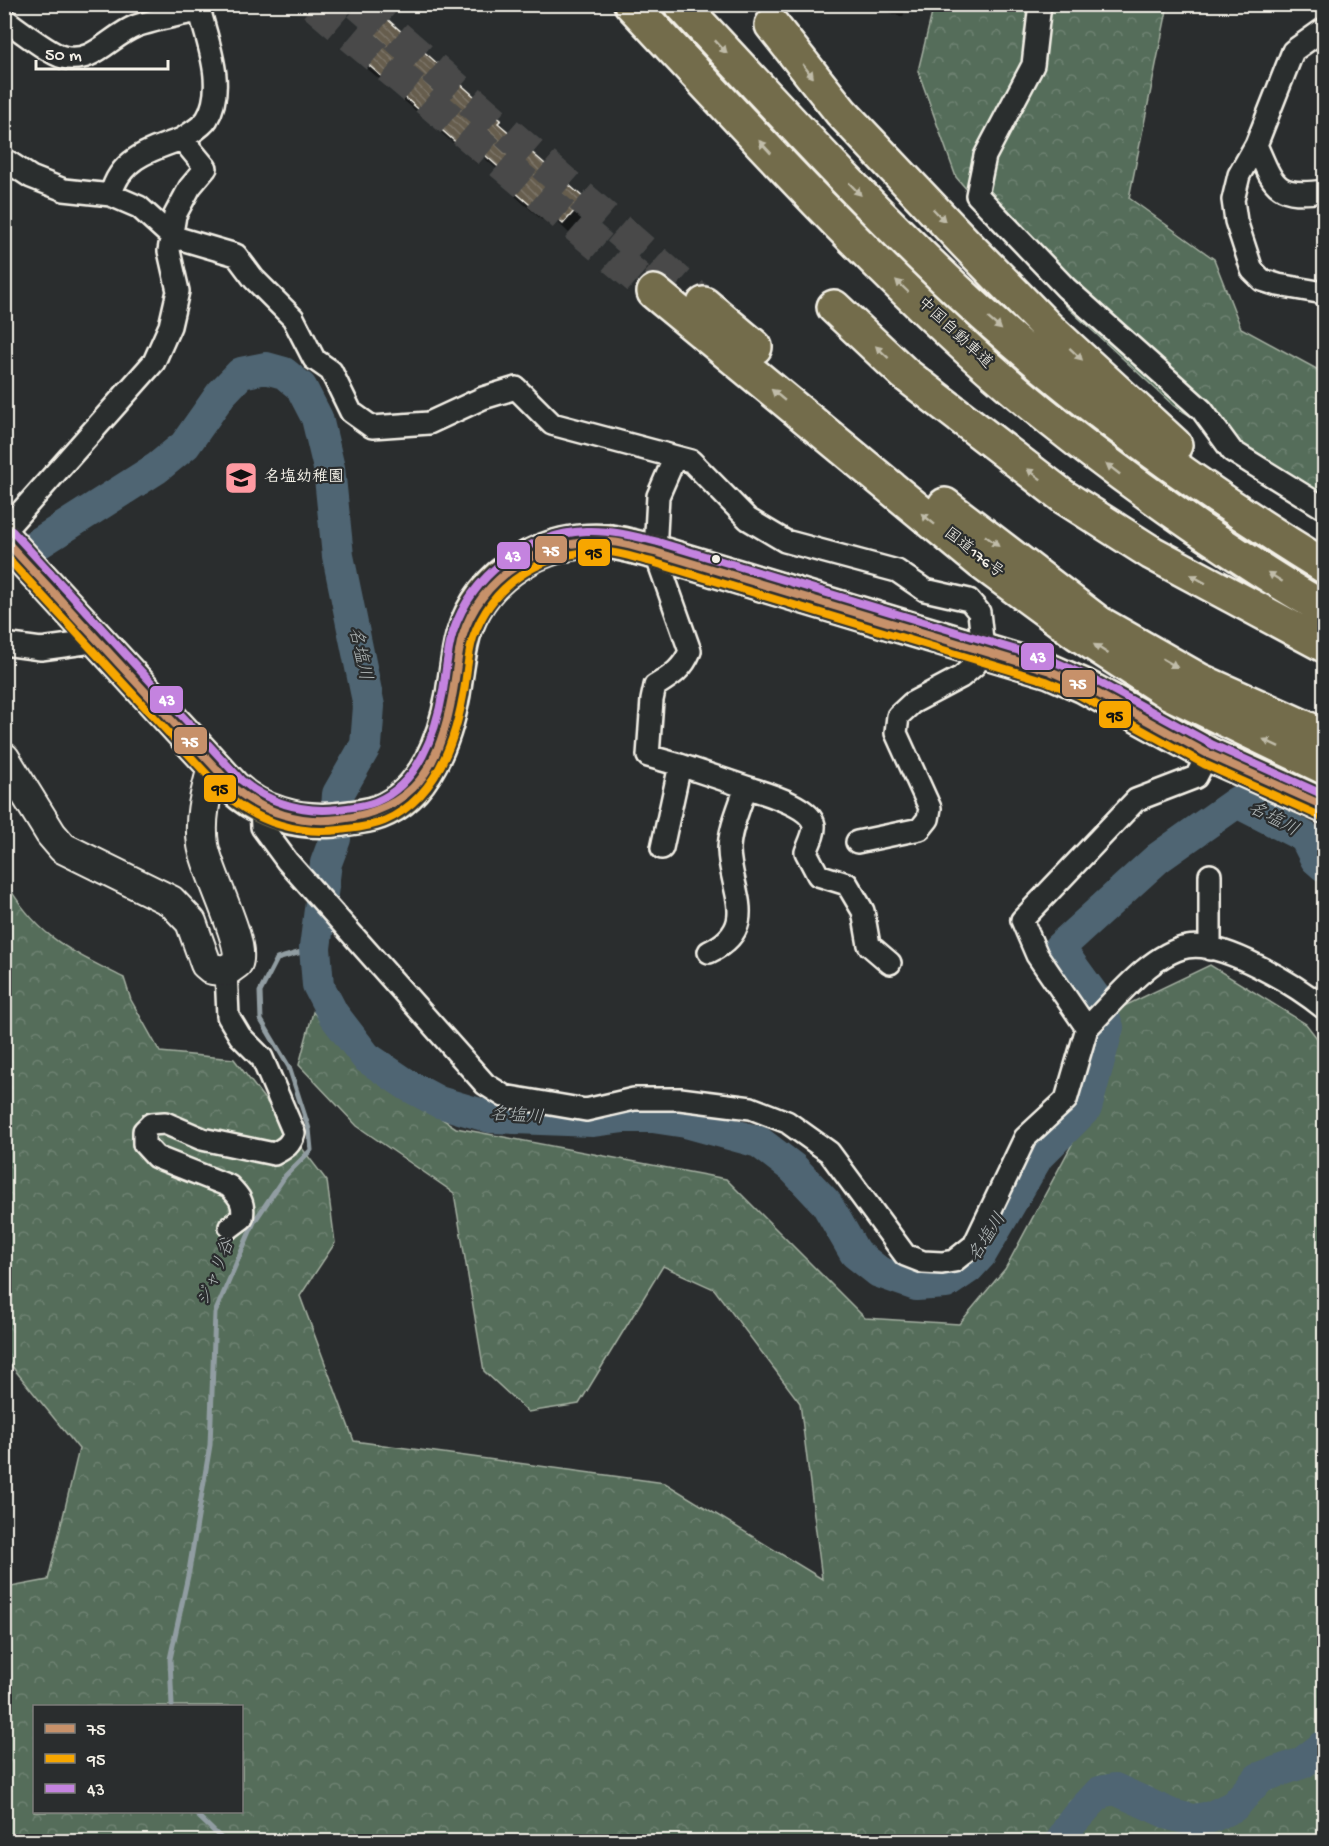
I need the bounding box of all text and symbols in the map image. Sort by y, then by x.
scale bar [36,33,168,71]
one-way arrow [714,39,727,54]
text: 50 m [45,46,82,67]
one-way arrow [802,63,814,78]
one-way arrow [758,140,772,155]
one-way arrow [848,181,862,195]
one-way arrow [932,208,946,223]
one-way arrow [895,280,909,294]
street label: 中国自動車道 [912,293,997,374]
one-way arrow [987,318,1003,331]
one-way arrow [875,346,890,359]
one-way arrow [1068,347,1083,360]
one-way arrow [771,389,786,402]
school or university icon: 名塩幼稚園 [223,460,259,496]
one-way arrow [1105,462,1121,475]
place label: 名塩幼稚園 [264,467,344,488]
one-way arrow [1027,468,1043,480]
one-way arrow [921,513,936,526]
street label: 国道176号 [939,524,1007,583]
line badge: 75 [534,535,568,564]
one-way arrow [984,535,1000,547]
line badge: 95 [577,538,611,567]
line badge: 43 [496,541,531,570]
text: 75 [542,544,560,563]
text: 95 [585,546,603,565]
text: 43 [504,549,521,568]
unlabelled marker [710,553,722,565]
one-way arrow [1267,572,1283,583]
one-way arrow [1190,574,1207,584]
water label: 名塩川 [343,625,376,683]
line badge: 43 [1020,642,1055,671]
one-way arrow [1093,643,1109,655]
text: 43 [1029,650,1046,669]
one-way arrow [1162,658,1178,669]
line badge: 75 [1061,669,1096,698]
text: 75 [1069,677,1087,696]
line badge: 43 [149,685,184,714]
text: 43 [158,693,175,712]
line badge: 95 [1098,700,1132,729]
text: 95 [1106,709,1124,728]
line badge: 75 [173,726,208,755]
text: 75 [181,735,199,754]
one-way arrow [1263,738,1280,748]
line badge: 95 [203,774,237,803]
text: 95 [211,782,229,801]
water label: 名塩川 [1244,797,1302,842]
water label: 名塩川 [489,1104,545,1129]
water label: 名塩川 [964,1209,1012,1266]
water label: ジャリ谷 [194,1235,241,1310]
legend [33,1705,243,1813]
text: 75 [86,1721,106,1742]
text: 95 [86,1751,105,1772]
text: 43 [87,1781,105,1802]

